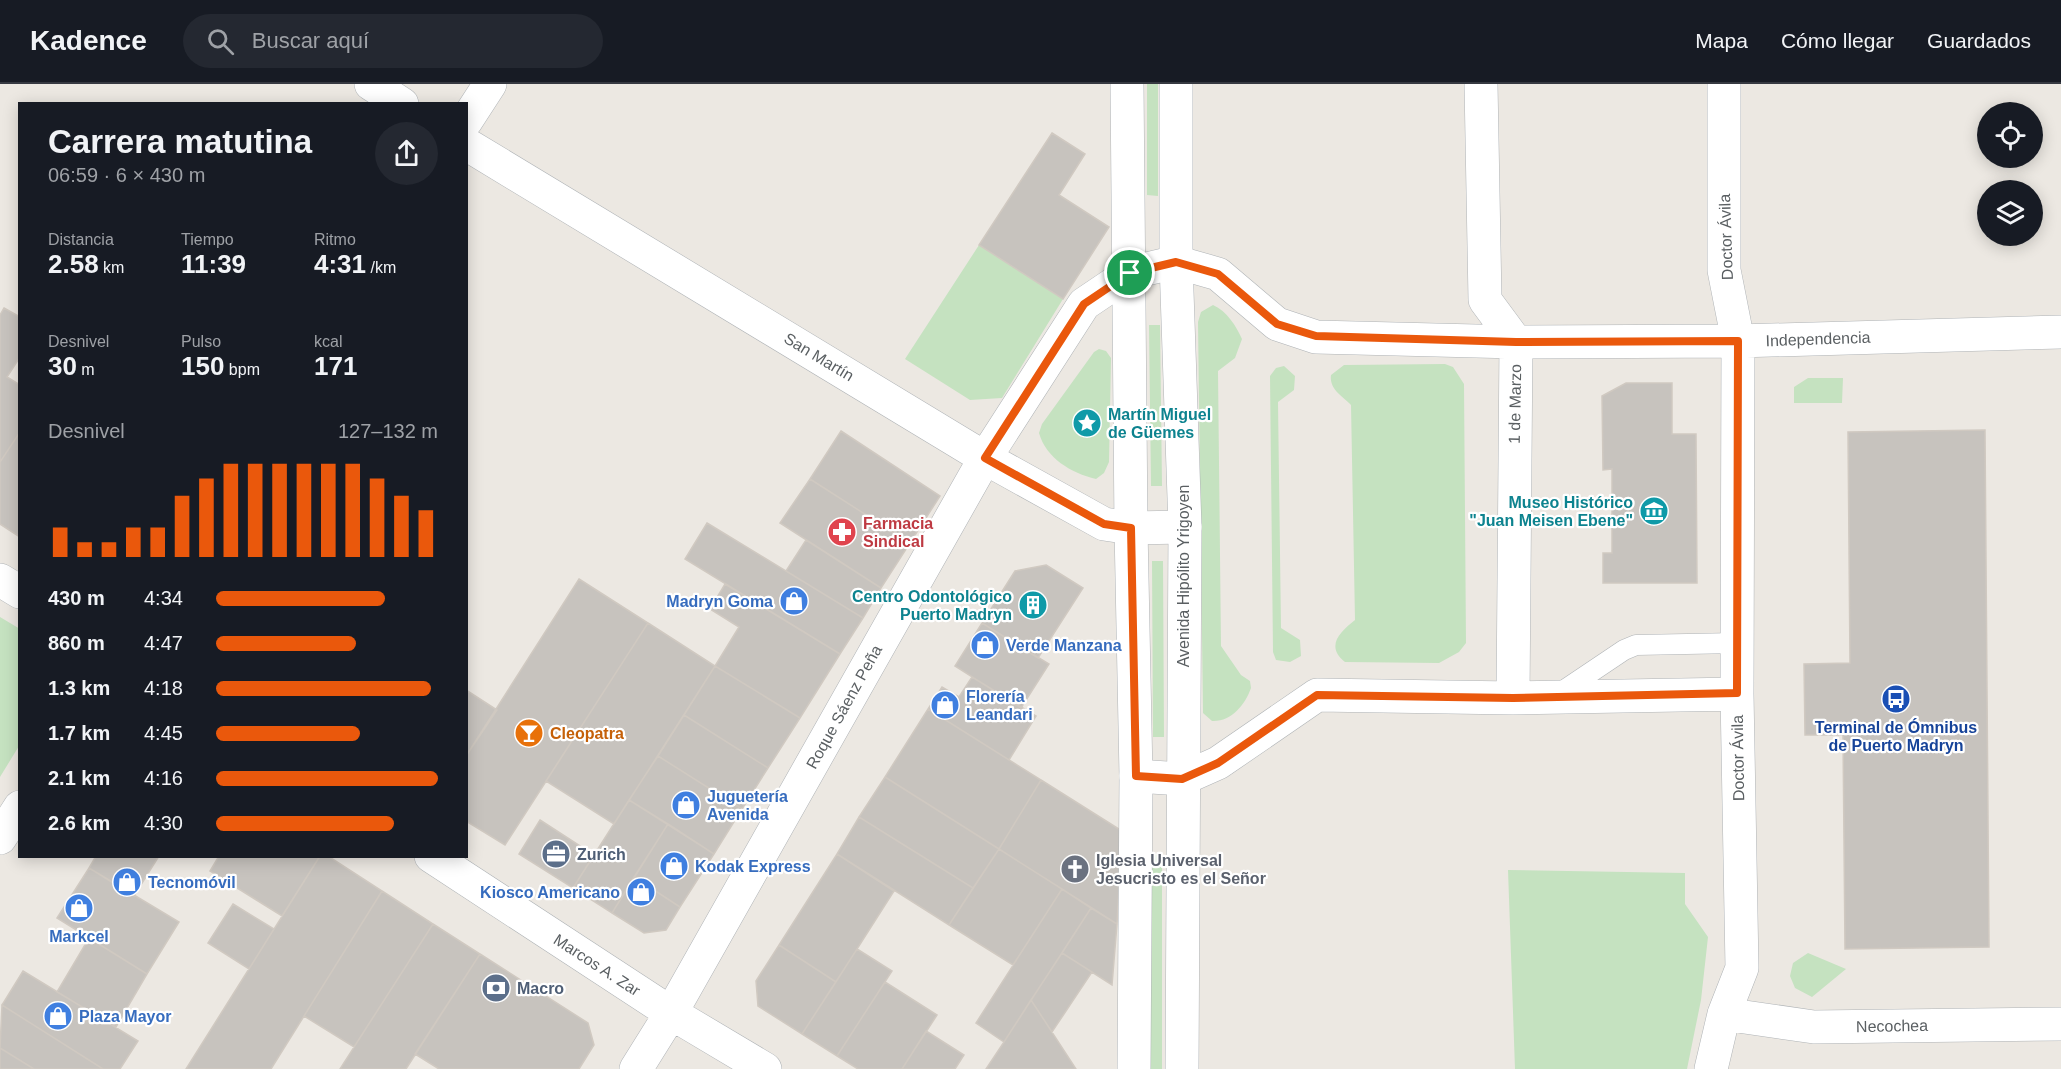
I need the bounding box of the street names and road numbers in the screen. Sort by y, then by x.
street label: Doctor Ávila [1715,194,1736,280]
street label: Independencia [1765,329,1871,349]
street label: San Martín [781,330,857,384]
street label: 1 de Marzo [1506,364,1524,444]
street label: Avenida Hipólito Yrigoyen [1175,485,1192,667]
street label: Roque Sáenz Peña [803,642,885,772]
street label: Doctor Ávila [1728,715,1747,801]
street label: Marcos A. Zar [551,931,644,1000]
street label: Necochea [1856,1017,1928,1035]

